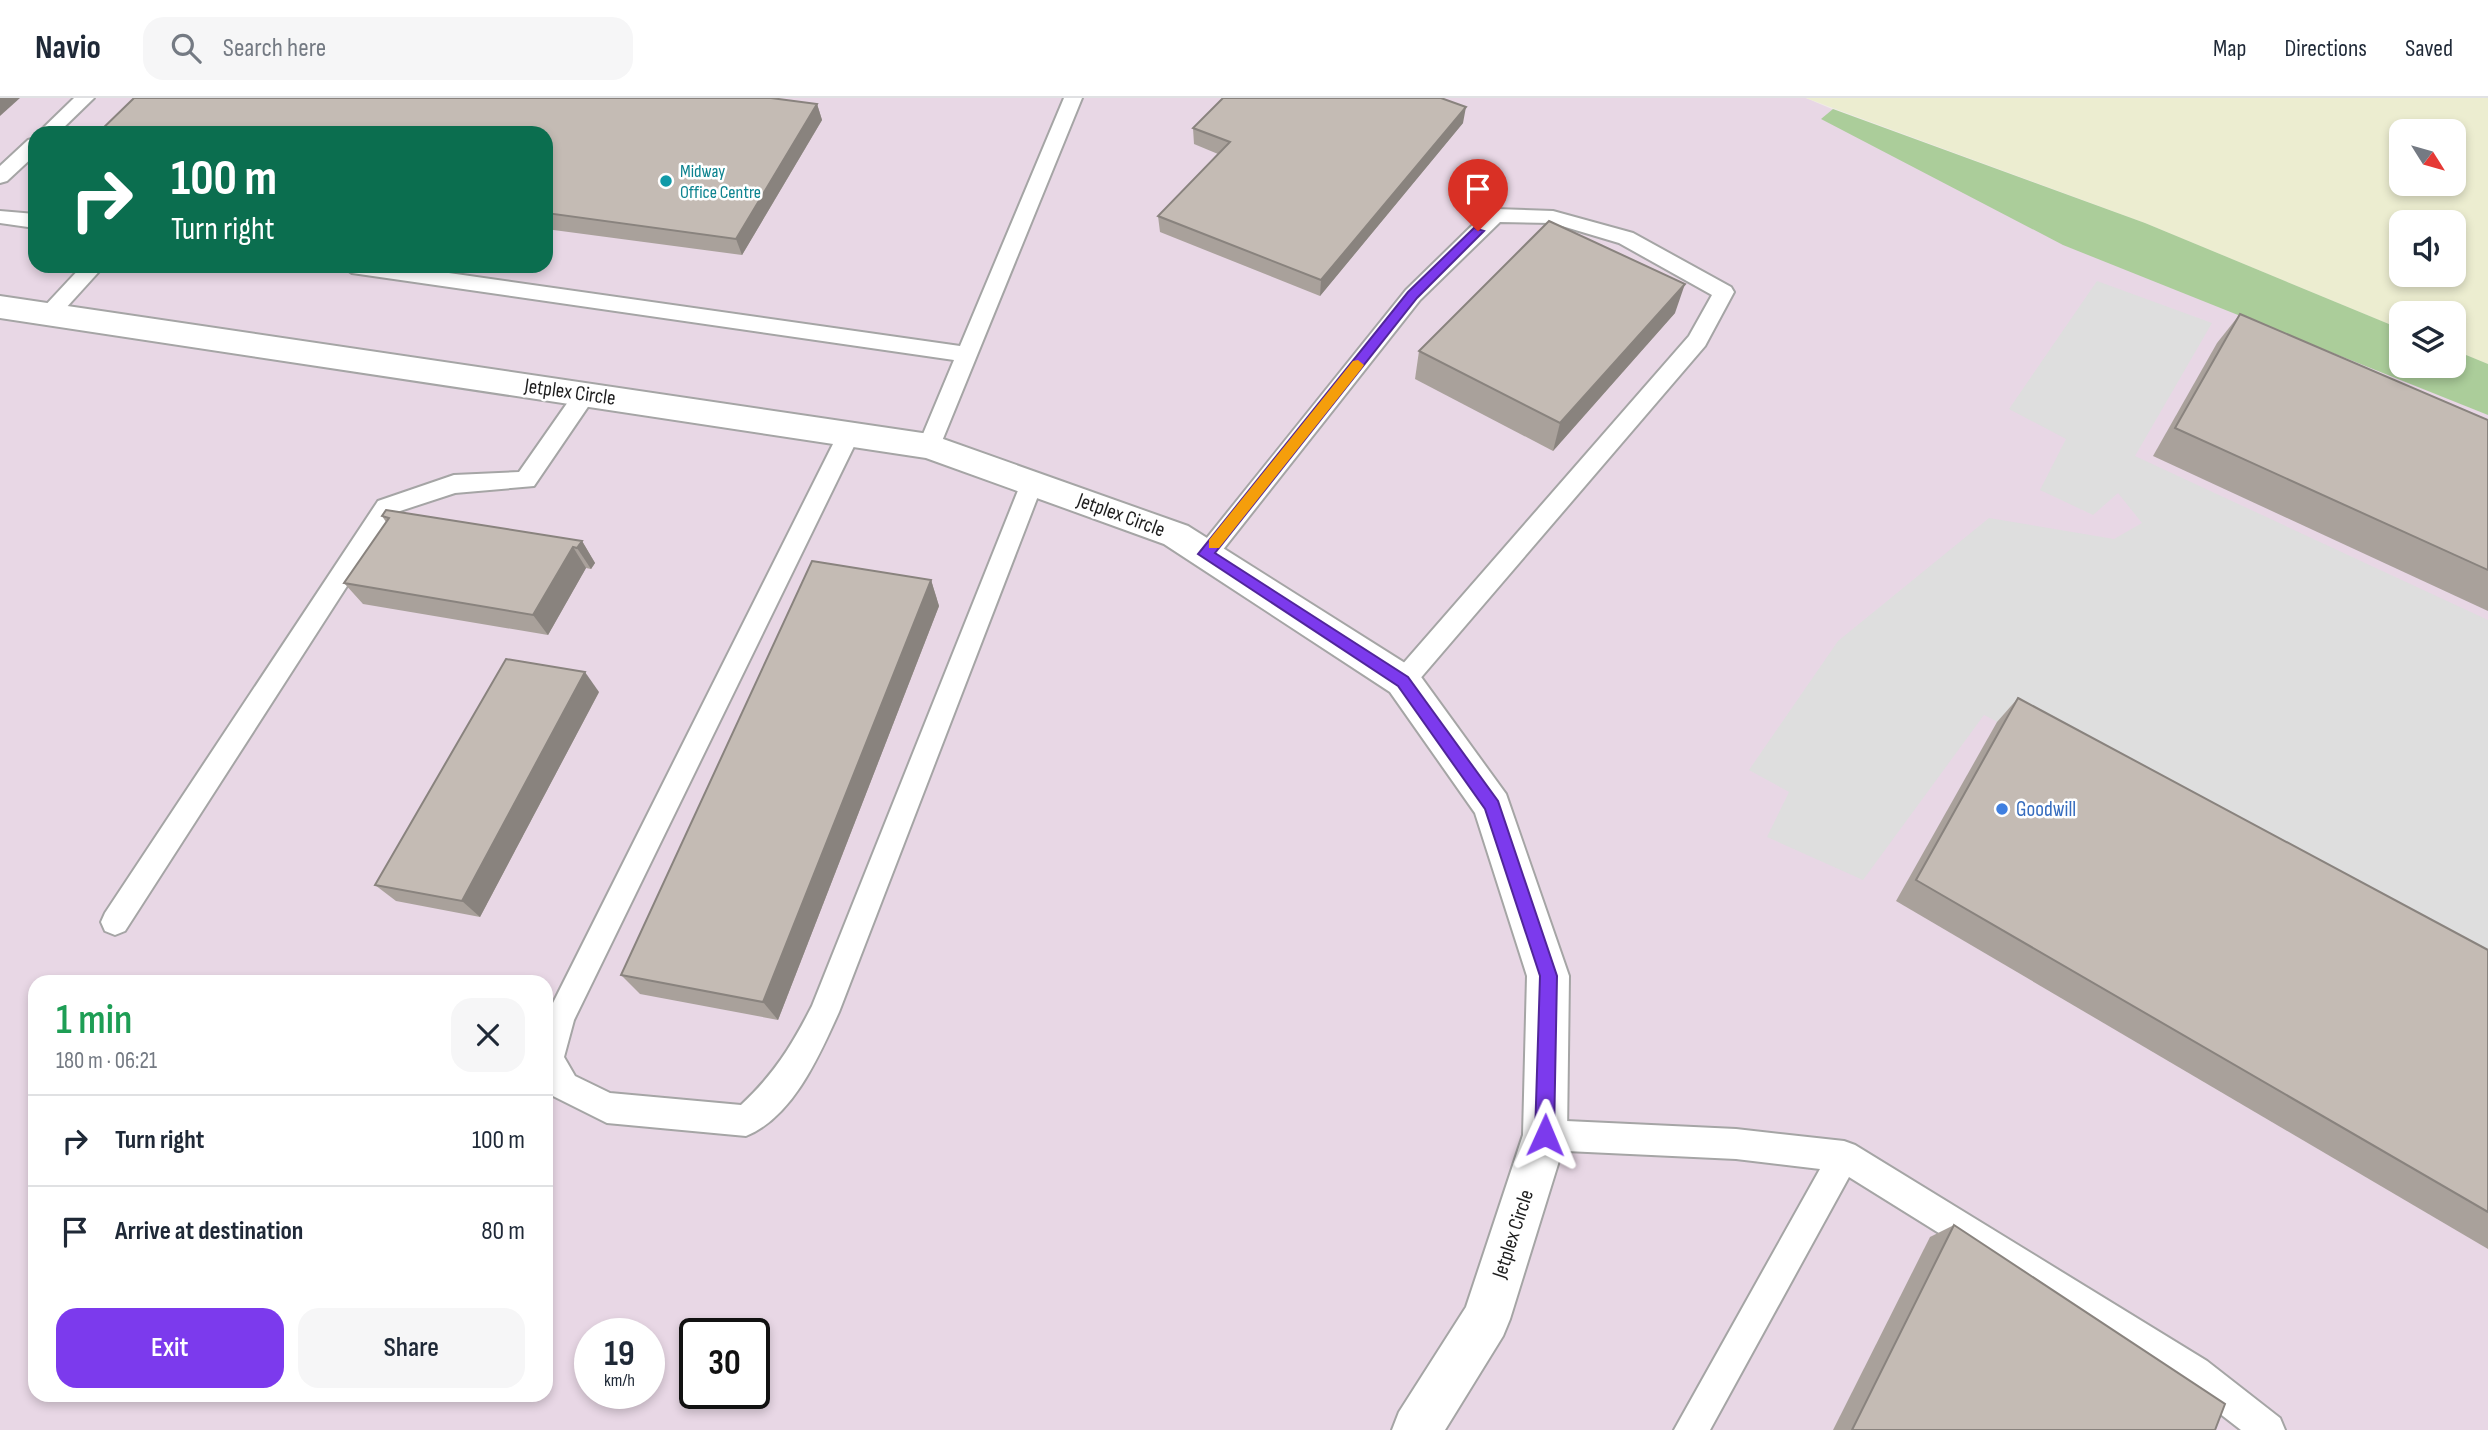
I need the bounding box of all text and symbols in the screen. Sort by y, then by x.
search box [143,17,633,80]
text: Navio [35,28,101,68]
icon: search [167,29,205,67]
text: Search here [223,33,326,64]
text: Map [2213,34,2246,63]
text: Directions [2284,34,2367,63]
text: Saved [2405,34,2453,63]
north arrow [2389,119,2466,196]
map controls [2389,119,2466,378]
text: 100 m [171,150,277,209]
icon: right [56,154,147,245]
pin [1448,159,1508,231]
place label: Midway Office Centre [680,161,761,203]
icon: arrive [1459,170,1497,208]
marker: Midway Office Centre [658,173,674,189]
text: Turn right [171,210,275,249]
button: sound [2389,210,2466,287]
button: layers [2389,301,2466,378]
street label: Jetplex Circle [522,373,617,411]
street label: Jetplex Circle [1073,487,1168,542]
place label: Goodwill [2016,797,2076,822]
marker: Goodwill [1994,801,2010,817]
text: 1 min [56,995,132,1046]
button: close [451,998,525,1072]
text: 180 m · 06:21 [56,1047,157,1075]
position arrow [1508,1098,1582,1172]
icon: right [56,1122,94,1160]
text: Turn right [115,1125,204,1156]
text: 100 m [472,1125,525,1156]
street label: Jetplex Circle [1487,1187,1539,1282]
icon: arrive [56,1213,94,1251]
text: Arrive at destination [115,1216,303,1247]
text: 80 m [481,1216,525,1247]
button: Exit [56,1308,284,1388]
button: Share [298,1308,525,1388]
speed limit sign: 30 [679,1318,770,1409]
text: 19 [604,1333,635,1376]
text: km/h [604,1370,635,1391]

